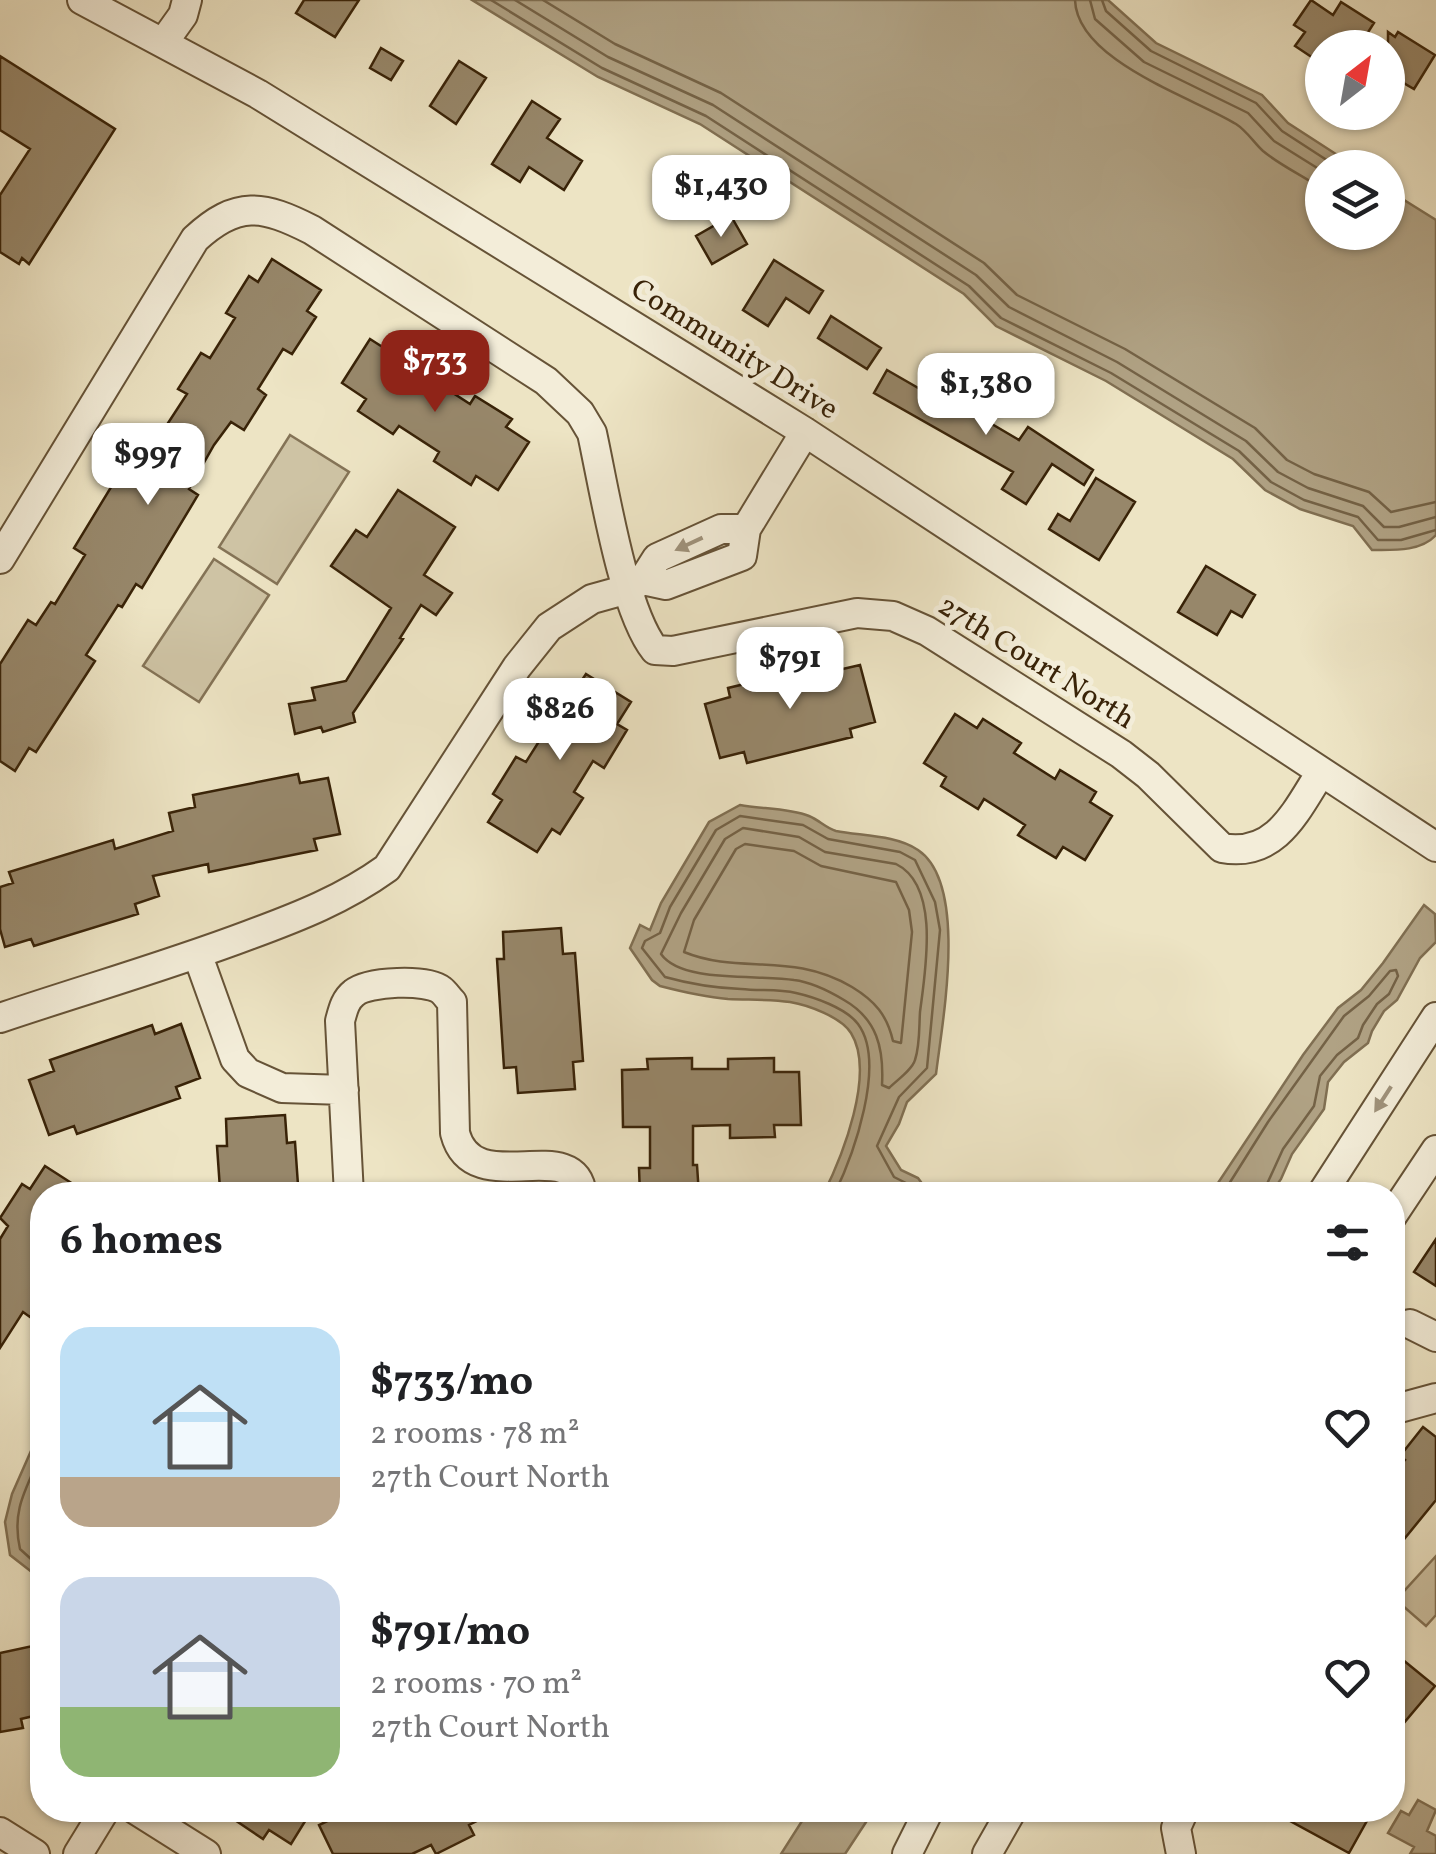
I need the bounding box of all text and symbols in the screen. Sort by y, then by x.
north arrow [1305,30,1405,130]
map controls [1305,30,1405,250]
button: layers [1305,150,1405,250]
pin: $1,430 [640,155,802,240]
text: $1,430 [674,165,768,209]
street label: Community Drive [622,269,846,431]
pin: $733 [376,330,494,415]
text: $733 [402,340,468,384]
pin: $1,380 [905,353,1067,438]
text: $1,380 [940,363,1032,407]
pin: $997 [89,423,207,508]
text: $997 [114,433,182,477]
one-way arrow [674,535,703,552]
street label: 27th Court North [929,586,1143,740]
pin: $791 [731,627,849,712]
text: $791 [758,637,822,681]
pin: $826 [501,678,619,763]
text: $826 [525,688,595,732]
one-way arrow [1375,1086,1393,1113]
text: 6 homes [60,1213,223,1272]
icon: filters [1320,1215,1375,1270]
text: $733/mo [370,1354,533,1413]
icon: home [140,1367,260,1487]
icon: heart [1320,1400,1375,1455]
text: 2 rooms · 78 m² [370,1413,580,1457]
text: 27th Court North [370,1457,610,1501]
text: $791/mo [370,1604,530,1663]
icon: home [140,1617,260,1737]
icon: heart [1320,1650,1375,1705]
text: 2 rooms · 70 m² [370,1663,582,1707]
text: 27th Court North [370,1707,610,1751]

